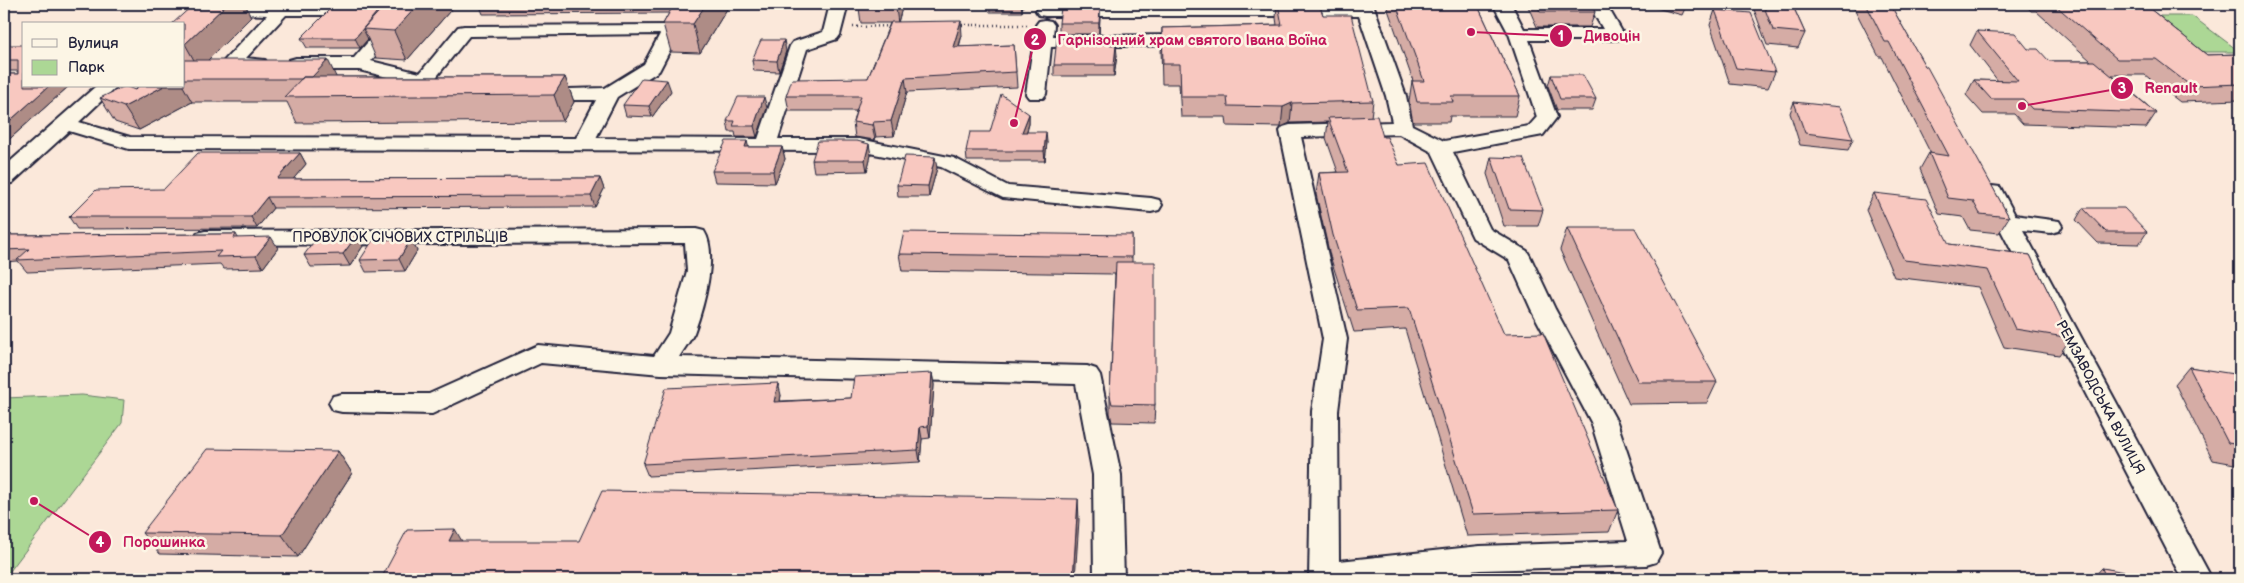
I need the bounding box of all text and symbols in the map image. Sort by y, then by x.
callout: Дивоцін [1549,21,1651,51]
legend [22,22,185,88]
callout: Гарнізонний храм святого Івана Воїна [1023,24,1337,54]
text: 1 [1558,27,1564,46]
text: Дивоцін [1584,27,1640,46]
text: 2 [1031,31,1040,50]
text: Гарнізонний храм святого Івана Воїна [1057,31,1327,50]
text: Вулиця [68,34,119,53]
text: Парк [68,58,105,77]
callout: Renault [2110,73,2208,103]
text: 3 [2118,79,2127,98]
text: Renault [2144,79,2198,98]
street label: ПРОВУЛОК СІЧОВИХ СТРІЛЬЦІВ [292,229,508,246]
street label: РЕМЗАВОДСЬКА ВУЛИЦЯ [2053,317,2149,477]
callout: Порошинка [87,527,215,557]
text: 4 [96,533,105,552]
text: Порошинка [123,533,205,552]

